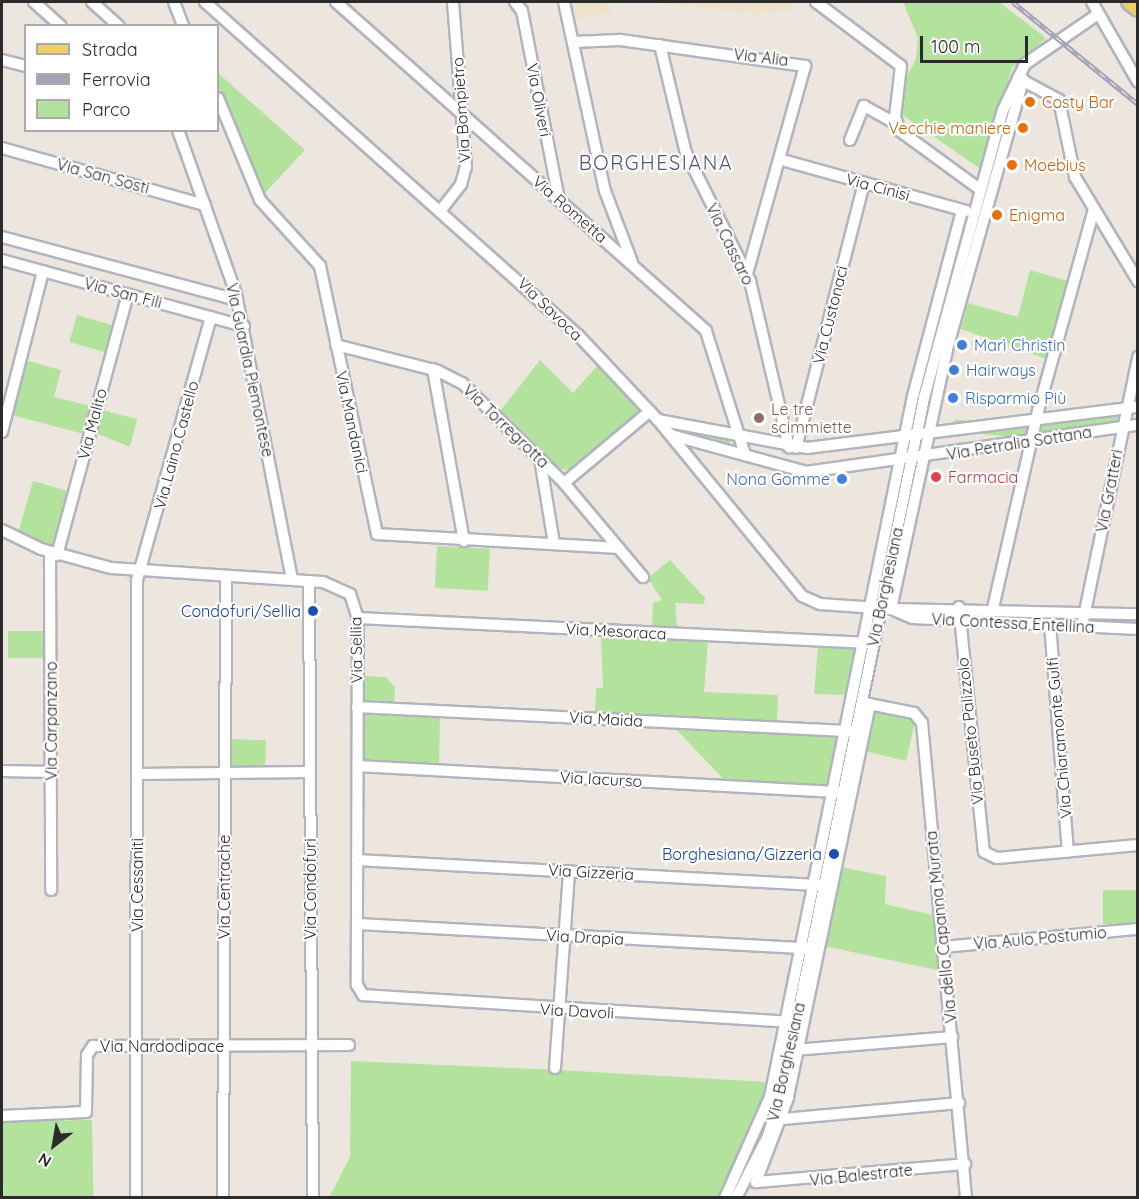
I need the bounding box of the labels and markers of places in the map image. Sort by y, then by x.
place label: Costy Bar [1042,92,1115,112]
marker: Costy Bar [1023,95,1037,109]
place label: Vecchie maniere [888,118,1011,138]
marker: Vecchie maniere [1016,121,1030,135]
place label: Moebius [1024,155,1086,175]
marker: Moebius [1005,158,1019,172]
place label: Enigma [1009,205,1065,225]
marker: Enigma [990,208,1004,222]
place label: Marì Christin [974,335,1066,355]
marker: Marì Christin [955,338,969,352]
place label: Hairways [966,360,1036,380]
marker: Hairways [947,363,961,377]
place label: Risparmio Più [965,388,1066,408]
marker: Risparmio Più [946,391,960,405]
place label: Le tre scimmiette [771,399,852,437]
marker: Le tre scimmiette [752,411,766,425]
place label: Farmacia [948,467,1018,487]
place label: Nona Gomme [726,469,830,489]
marker: Farmacia [929,470,943,484]
marker: Nona Gomme [835,472,849,486]
place label: Condofuri/Sellia [181,601,301,621]
marker: Condofuri/Sellia [306,604,320,618]
place label: Borghesiana/Gizzeria [662,844,822,864]
marker: Borghesiana/Gizzeria [827,847,841,861]

